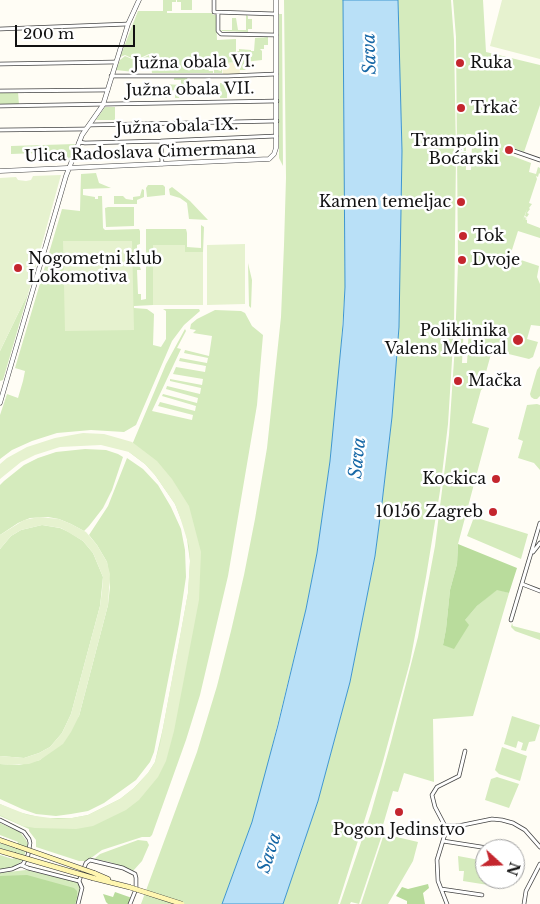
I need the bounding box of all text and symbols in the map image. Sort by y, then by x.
scale bar [18,15,138,47]
text: 200 m [23,24,74,43]
water label: Sava [358,33,382,75]
street label: Južna obala VI. [133,52,255,74]
place label: Ruka [470,53,512,73]
marker: Ruka [454,57,466,69]
street label: Južna obala VII. [126,79,254,101]
place label: Trkač [471,98,518,118]
marker: Trkač [455,102,467,114]
street label: Južna obala IX. [115,115,239,139]
place label: Trampolin Boćarski [411,131,499,169]
street label: Ulica Radoslava Cimermana [24,139,256,167]
marker: Trampolin Boćarski [503,144,515,156]
place label: Kamen temeljac [319,192,451,212]
marker: Kamen temeljac [455,196,467,208]
place label: Tok [473,226,504,246]
marker: Tok [457,230,469,242]
place label: Nogometni klub Lokomotiva [28,249,162,287]
place label: Dvoje [472,250,520,270]
marker: Dvoje [456,254,468,266]
marker: Nogometni klub Lokomotiva [12,262,24,274]
place label: Poliklinika Valens Medical [385,321,507,359]
marker: Poliklinika Valens Medical [511,333,525,347]
place label: Mačka [468,371,522,391]
marker: Mačka [452,375,464,387]
water label: Sava [345,436,371,480]
place label: Kockica [422,469,486,489]
marker: Kockica [490,473,502,485]
place label: 10156 Zagreb [375,502,483,522]
marker: 10156 Zagreb [487,506,499,518]
marker: Pogon Jedinstvo [393,806,405,818]
place label: Pogon Jedinstvo [333,820,465,840]
water label: Sava [253,830,287,876]
north arrow [475,839,525,889]
text: N [502,860,524,878]

